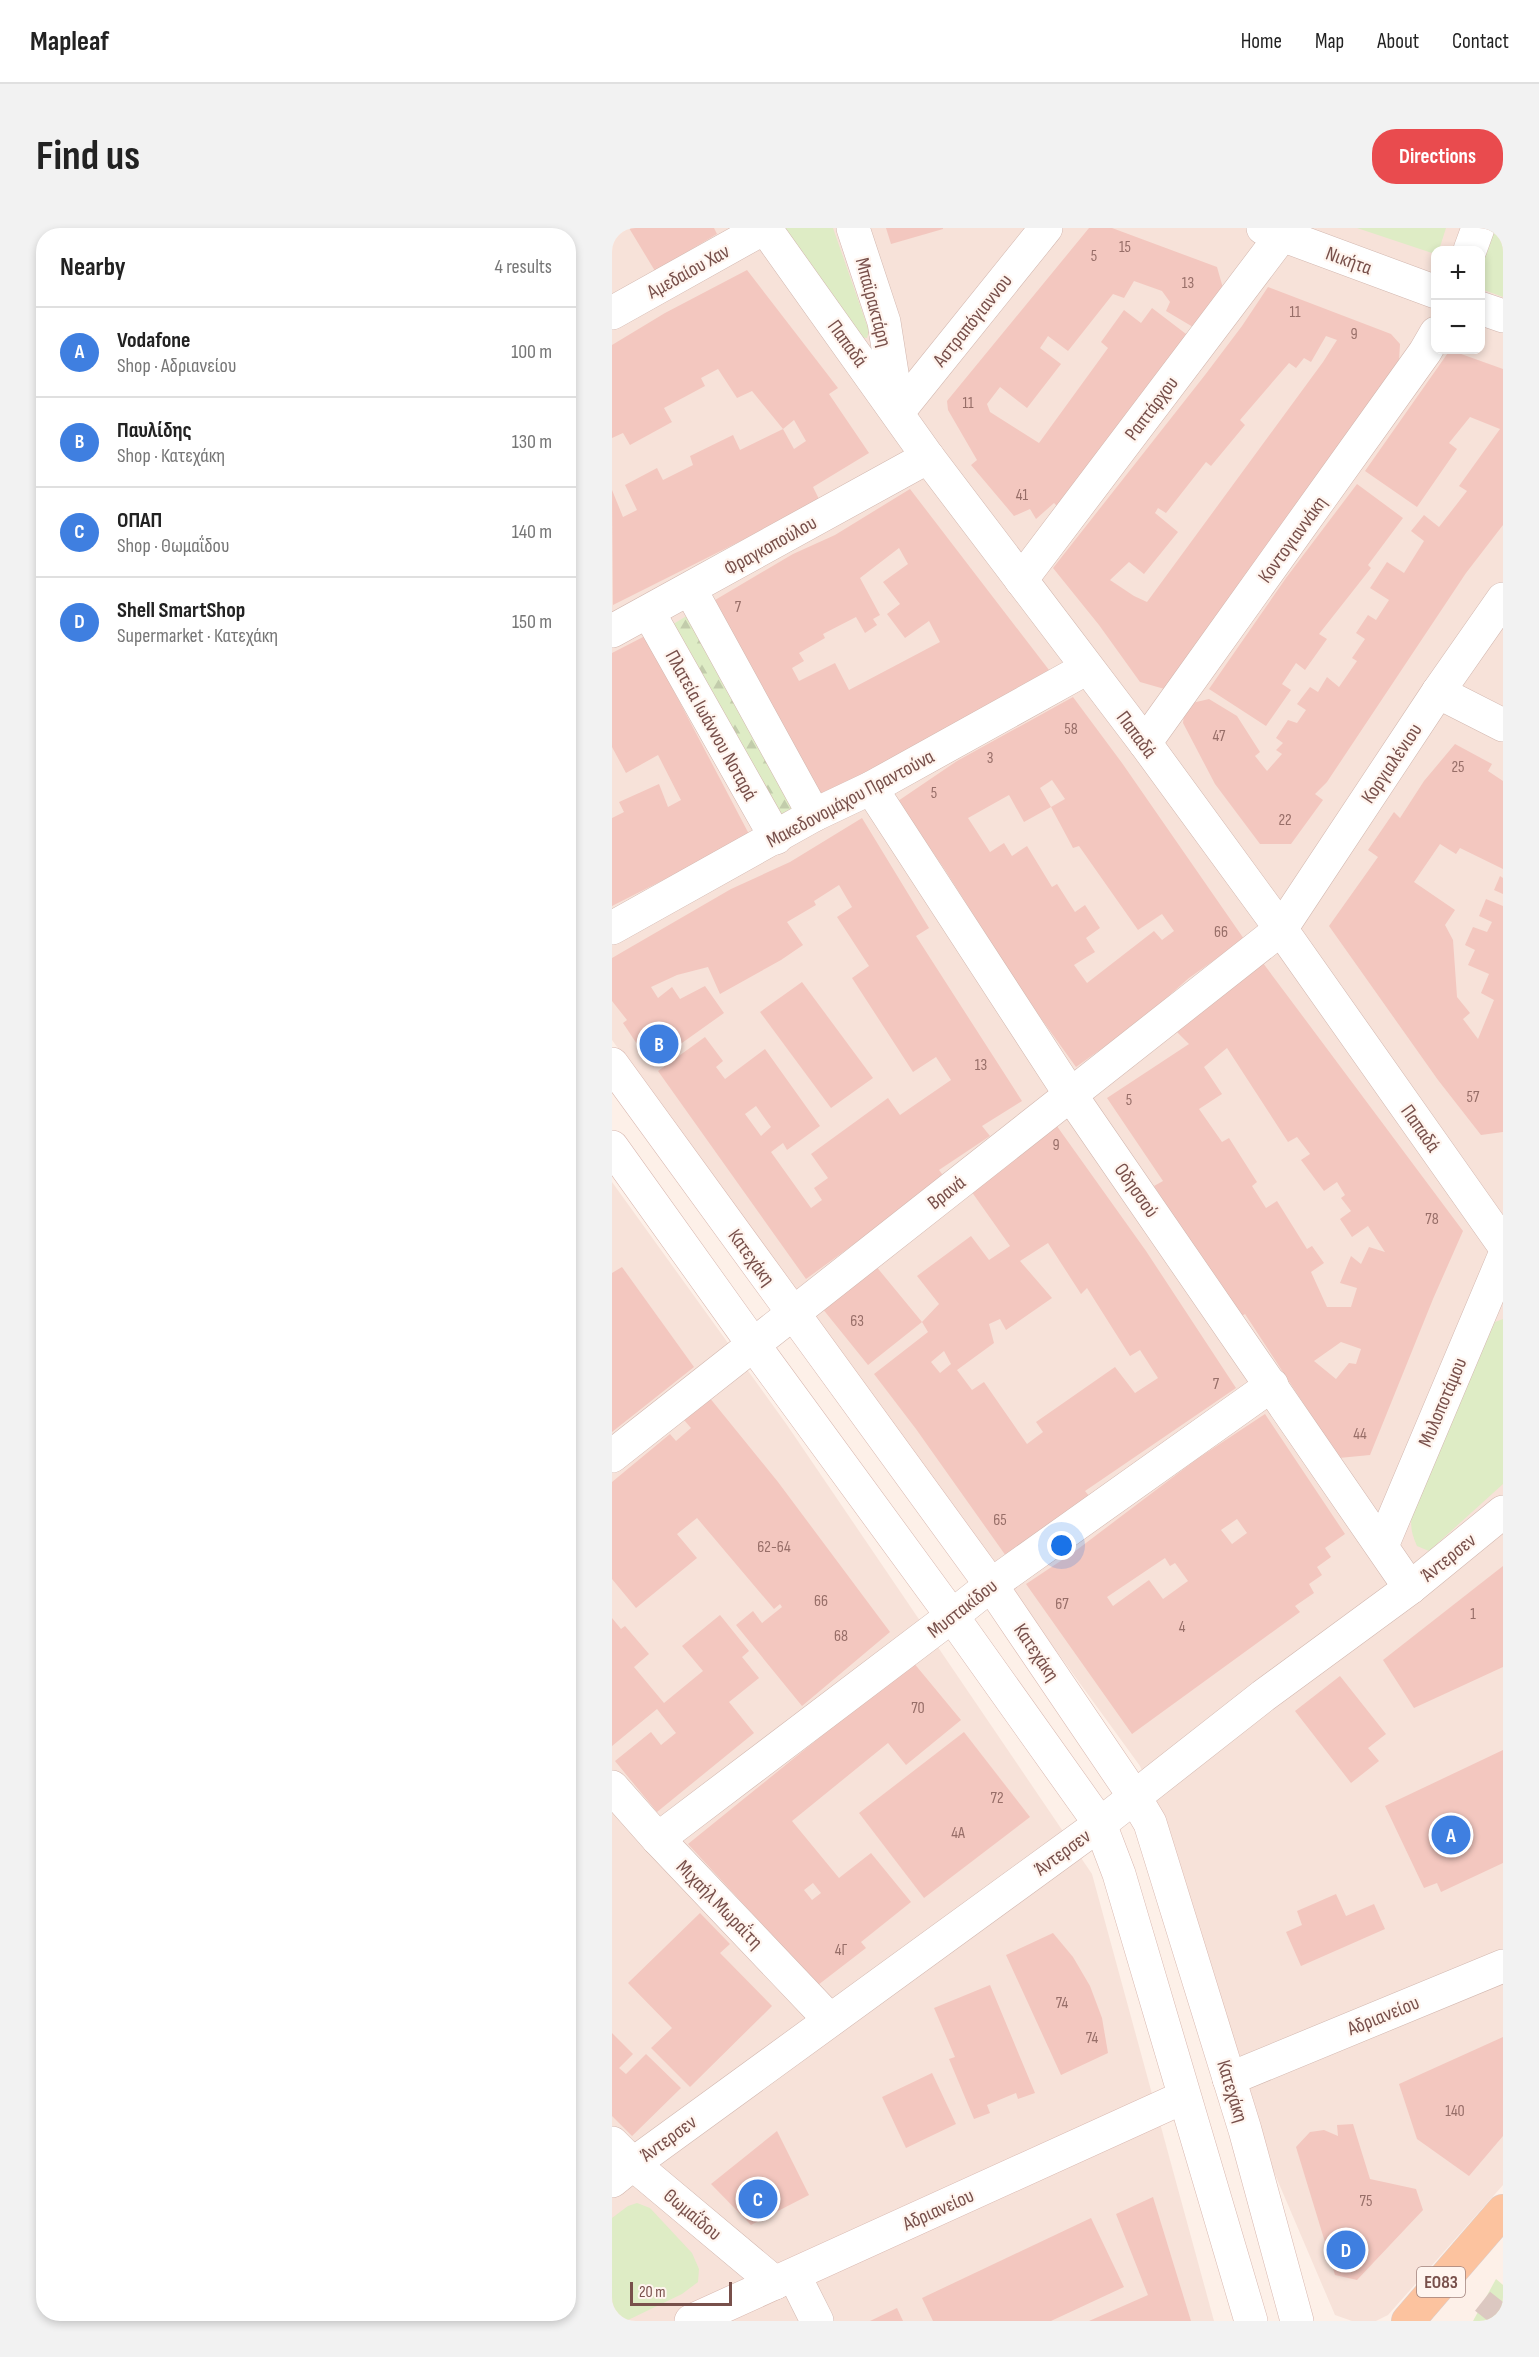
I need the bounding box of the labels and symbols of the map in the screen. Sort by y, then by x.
house number: 15 [1119,238,1131,257]
street label: Αμεδαίου Χαν [642,239,734,305]
street label: Νικήτα [1322,242,1376,281]
house number: 5 [1091,247,1097,266]
street label: Μπαϊρακτάρη [850,255,896,349]
street label: Αστραπόγιαννου [927,269,1017,373]
house number: 13 [1182,274,1194,293]
house number: 11 [1289,303,1301,322]
street label: Παπαδά [822,315,873,372]
house number: 9 [1350,325,1358,344]
street label: Ραπτάρχου [1120,372,1184,445]
house number: 11 [962,394,974,413]
house number: 41 [1016,486,1029,505]
street label: Κοντογιαννάκη [1253,491,1332,588]
street label: Φραγκοπούλου [720,511,821,581]
house number: 7 [735,598,742,617]
street label: Πλατεία Ιωάννου Νοταρά [660,646,763,805]
street label: Παπαδά [1111,706,1162,763]
street label: Κοργιαλένιου [1356,719,1427,808]
house number: 58 [1064,720,1078,739]
house number: 47 [1213,727,1226,746]
street label: Μακεδονομάχου Πραντούνα [763,744,939,853]
house number: 3 [987,749,993,768]
house number: 25 [1451,758,1465,777]
house number: 5 [931,784,937,803]
house number: 22 [1278,811,1292,830]
house number: 66 [1214,923,1228,942]
pin: B [640,1022,678,1066]
house number: 13 [975,1056,987,1075]
house number: 57 [1467,1088,1480,1107]
house number: 5 [1126,1091,1132,1110]
street label: Παπαδά [1395,1100,1445,1157]
house number: 9 [1052,1136,1060,1155]
street label: Οδησσού [1109,1159,1164,1222]
street label: Βρανά [923,1170,971,1215]
house number: 78 [1425,1210,1439,1229]
street label: Κατεχάκη [723,1225,780,1291]
house number: 63 [850,1312,864,1331]
street label: Μυλοποτάμου [1413,1354,1472,1451]
house number: 7 [1213,1375,1220,1394]
house number: 44 [1353,1425,1367,1444]
house number: 65 [993,1511,1007,1530]
street label: Άντερσεν [1416,1528,1481,1587]
your location [1047,1531,1076,1560]
house number: 62-64 [757,1538,791,1557]
street label: Μυστακίδου [923,1574,1002,1644]
house number: 66 [814,1592,828,1611]
house number: 67 [1055,1595,1069,1614]
house number: 1 [1470,1605,1476,1624]
house number: 4 [1179,1618,1186,1637]
street label: Κατεχάκη [1008,1619,1064,1686]
house number: 68 [834,1627,848,1646]
house number: 70 [911,1699,925,1718]
house number: 72 [991,1789,1003,1808]
pin: A [1432,1812,1470,1858]
house number: 4Α [951,1824,965,1843]
street label: Άντερσεν [1030,1824,1095,1881]
street label: Μιχαήλ Μωραΐτη [671,1855,768,1954]
house number: 4Γ [835,1941,847,1960]
street label: Αδριανείου [1343,1991,1423,2042]
house number: 74 [1056,1994,1068,2013]
house number: 74 [1086,2029,1098,2048]
street label: Κατεχάκη [1211,2057,1253,2125]
house number: 140 [1445,2102,1465,2121]
street label: Άντερσεν [636,2110,701,2167]
pin: C [738,2176,778,2222]
street label: Θωμαΐδου [658,2184,726,2246]
street label: Αδριανείου [898,2184,978,2237]
house number: 75 [1360,2192,1372,2211]
pin: D [1326,2228,1366,2272]
road number: ΕΟ83 [1417,2267,1465,2297]
scale bar [630,2279,732,2306]

